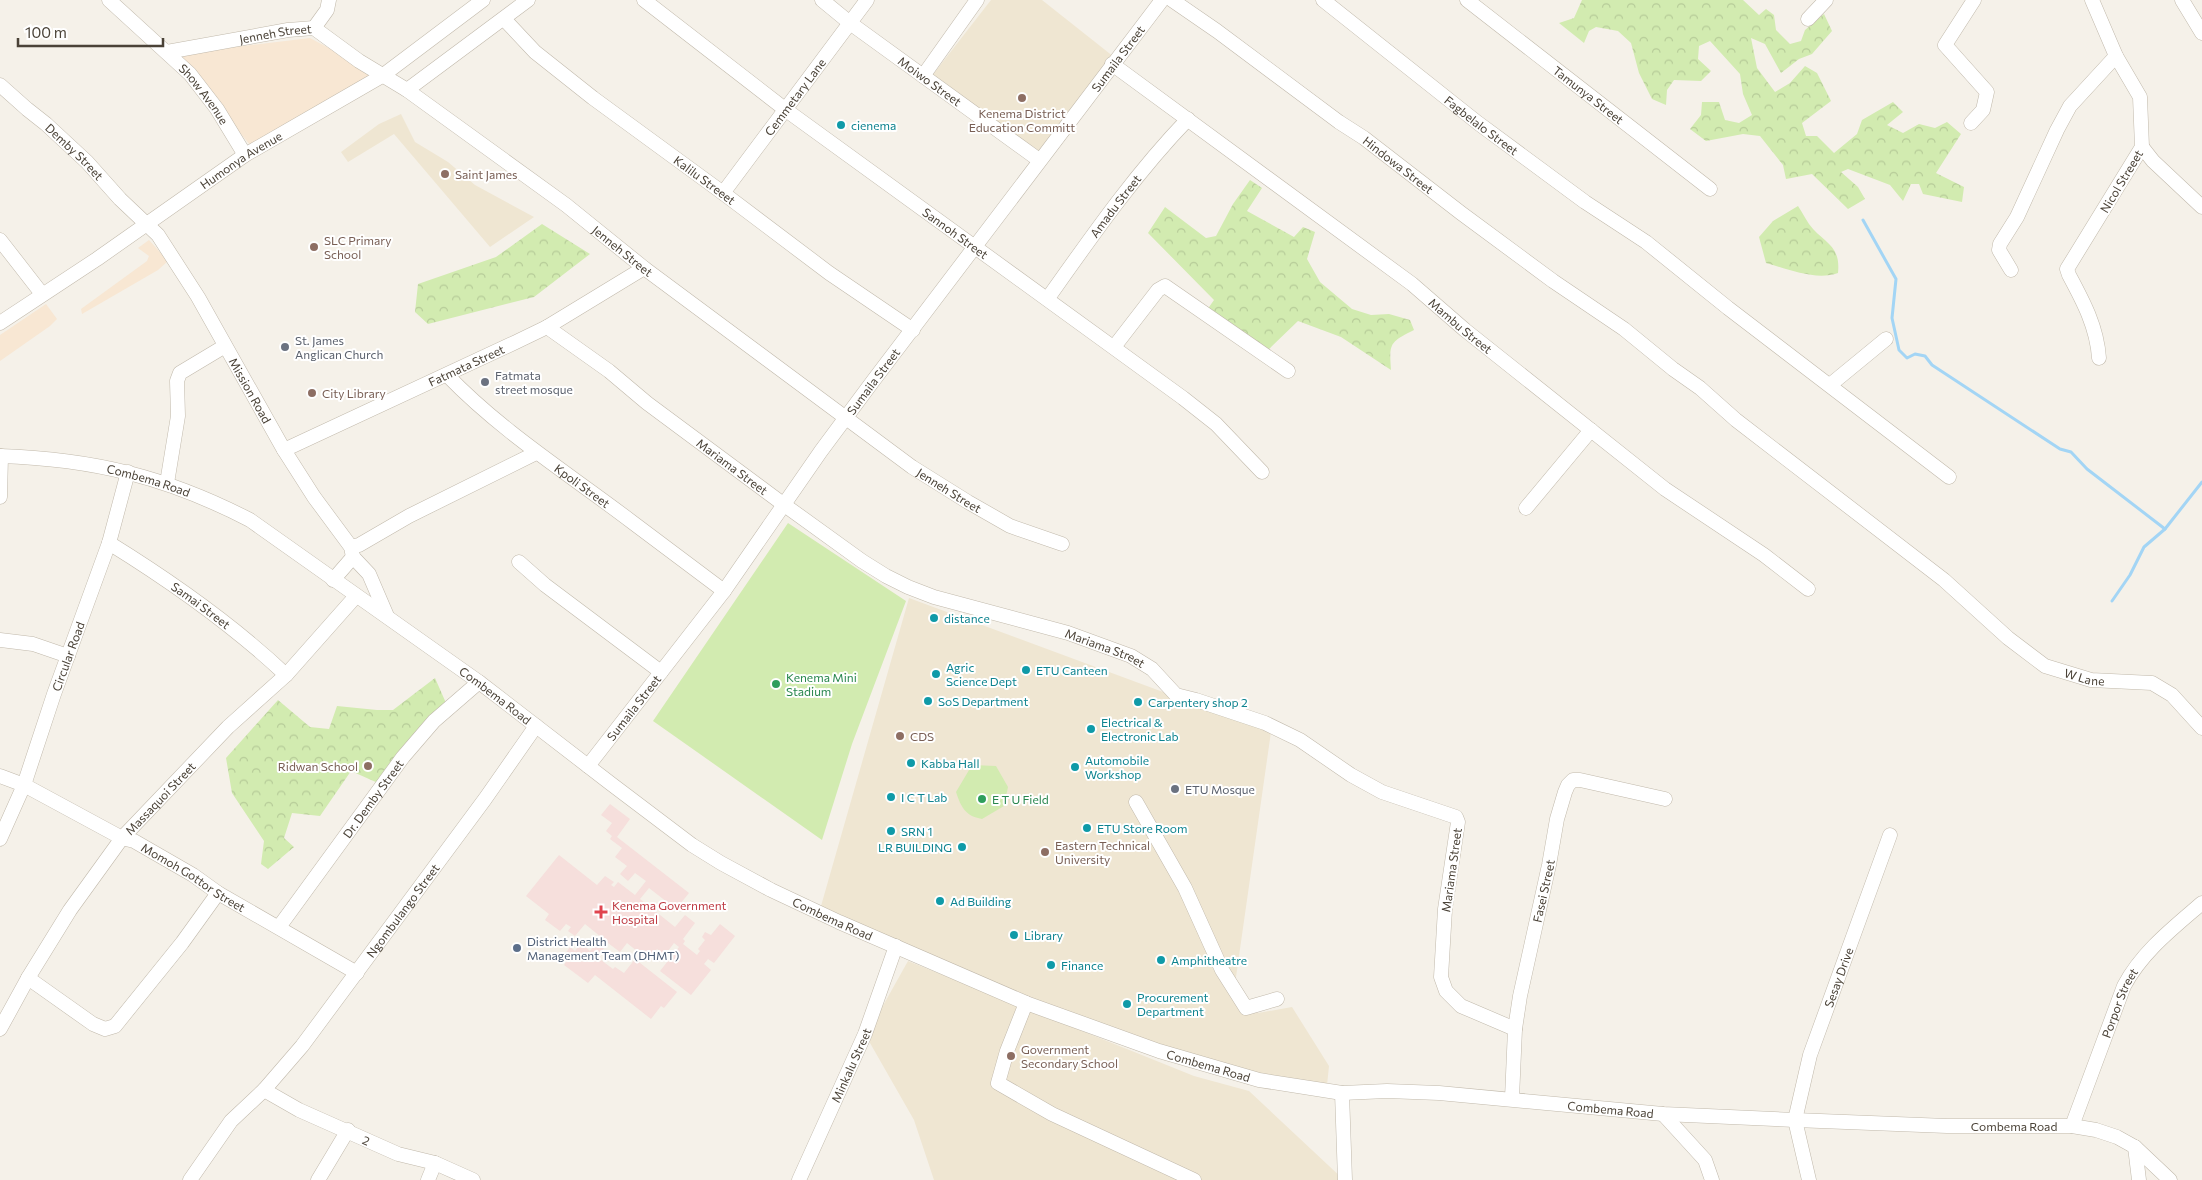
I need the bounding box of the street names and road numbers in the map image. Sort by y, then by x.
street label: Jenneh Street [238,21,312,47]
street label: Sumaila Street [1088,23,1147,94]
street label: Moiwo Street [896,53,964,109]
street label: Cemmetary Lane [761,55,828,138]
street label: Show Avenue [176,61,232,127]
street label: Tamunya Street [1551,63,1627,126]
street label: Fagbelalo Street [1442,92,1521,157]
street label: Demby Street [43,120,106,183]
street label: Humonya Avenue [197,128,284,192]
street label: Hindowa Street [1361,133,1436,196]
street label: Nicol Streeet [2097,147,2145,215]
street label: Kalilu Streeet [671,153,739,207]
street label: Amadu Street [1087,172,1143,240]
street label: Sannoh Street [920,205,991,261]
street label: Jenneh Street [589,222,656,279]
street label: Mambu Street [1426,295,1495,356]
street label: Fatmata Street [426,341,506,389]
street label: Sumaila Street [844,345,902,417]
street label: Mission Road [226,355,274,426]
street label: Mariama Street [694,435,771,497]
street label: Combema Road [106,461,192,499]
street label: Kpoli Street [552,461,613,510]
street label: Jenneh Street [914,465,984,515]
street label: Samai Street [169,579,233,631]
street label: Circular Road [49,620,87,693]
street label: Mariama Street [1063,626,1148,670]
street label: Combema Road [457,663,534,727]
street label: W Lane [2063,665,2105,688]
street label: Sumaila Street [604,672,663,743]
street label: Dr. Demby Street [340,757,406,840]
street label: Massaquoi Street [122,759,198,837]
street label: Mariama Street [1438,827,1464,913]
street label: Momoh Gottor Street [139,840,248,914]
street label: Fasei Street [1529,858,1557,924]
street label: Ngombulango Street [363,861,442,960]
street label: Combema Road [790,894,875,943]
street label: Sesay Drive [1821,946,1856,1009]
street label: Porpor Street [2098,965,2140,1040]
street label: Minkalu Street [828,1026,874,1105]
street label: Combema Road [1165,1047,1252,1084]
street label: Combema Road [1567,1098,1654,1120]
street label: Combema Road [1971,1119,2057,1133]
street label: 2 [360,1132,373,1148]

